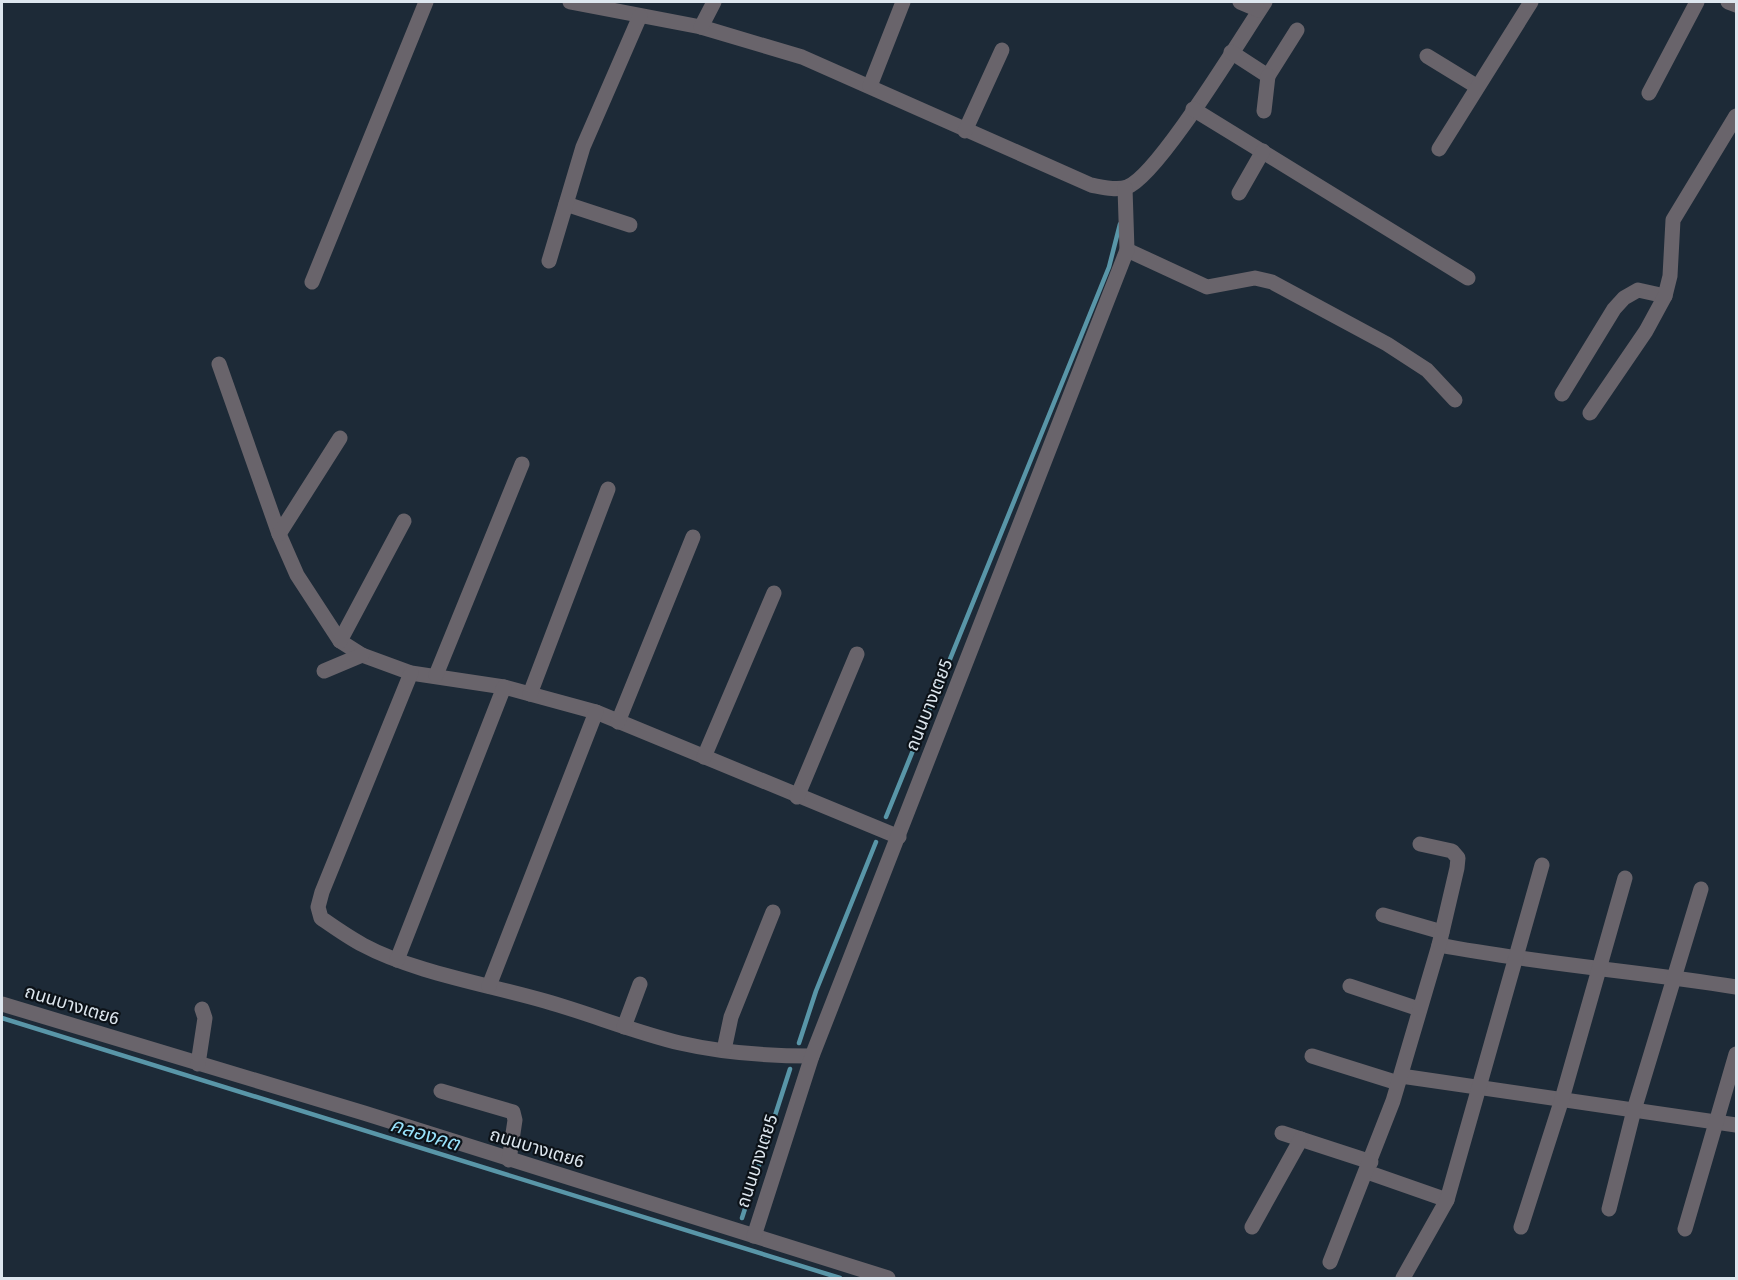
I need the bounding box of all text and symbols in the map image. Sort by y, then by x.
street label: ถนนบางเตย5 [901,656,957,754]
street label: ถนนบางเตย6 [22,980,122,1030]
street label: ถนนบางเตย5 [732,1111,782,1211]
water label: คลองคต [388,1112,464,1156]
street label: ถนนบางเตย6 [487,1123,587,1173]

